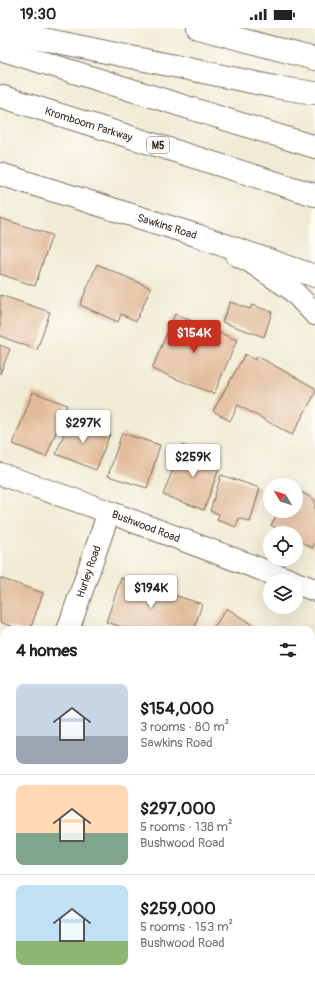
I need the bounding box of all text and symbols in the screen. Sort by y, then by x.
text: 19:30 [20,5,56,24]
street label: Kromboom Parkway [43,104,134,144]
road number: M5 [147,137,169,153]
street label: Sawkins Road [136,211,198,242]
pin: $154K [166,320,222,354]
text: $154K [177,325,211,341]
pin: $297K [55,410,111,444]
text: $297K [65,415,101,431]
pin: $259K [165,444,221,478]
text: $259K [175,449,211,465]
north arrow [263,478,303,518]
map controls [263,478,303,614]
street label: Bushwood Road [110,508,182,545]
button: locate [263,526,303,566]
street label: Hurley Road [74,544,104,599]
button: layers [263,574,303,614]
pin: $194K [123,575,179,609]
text: $194K [134,580,168,596]
icon: filters [277,639,299,661]
text: 4 homes [16,640,77,661]
text: $154,000 [140,698,214,719]
icon: home [48,700,96,748]
text: 3 rooms · 80 m² [140,719,229,735]
text: Sawkins Road [140,735,213,751]
text: $297,000 [140,798,216,819]
icon: home [48,801,96,849]
text: 5 rooms · 138 m² [140,819,233,835]
text: Bushwood Road [140,835,225,851]
text: $259,000 [140,898,216,919]
icon: home [48,901,96,949]
text: 5 rooms · 153 m² [140,919,233,935]
text: Bushwood Road [140,935,225,951]

